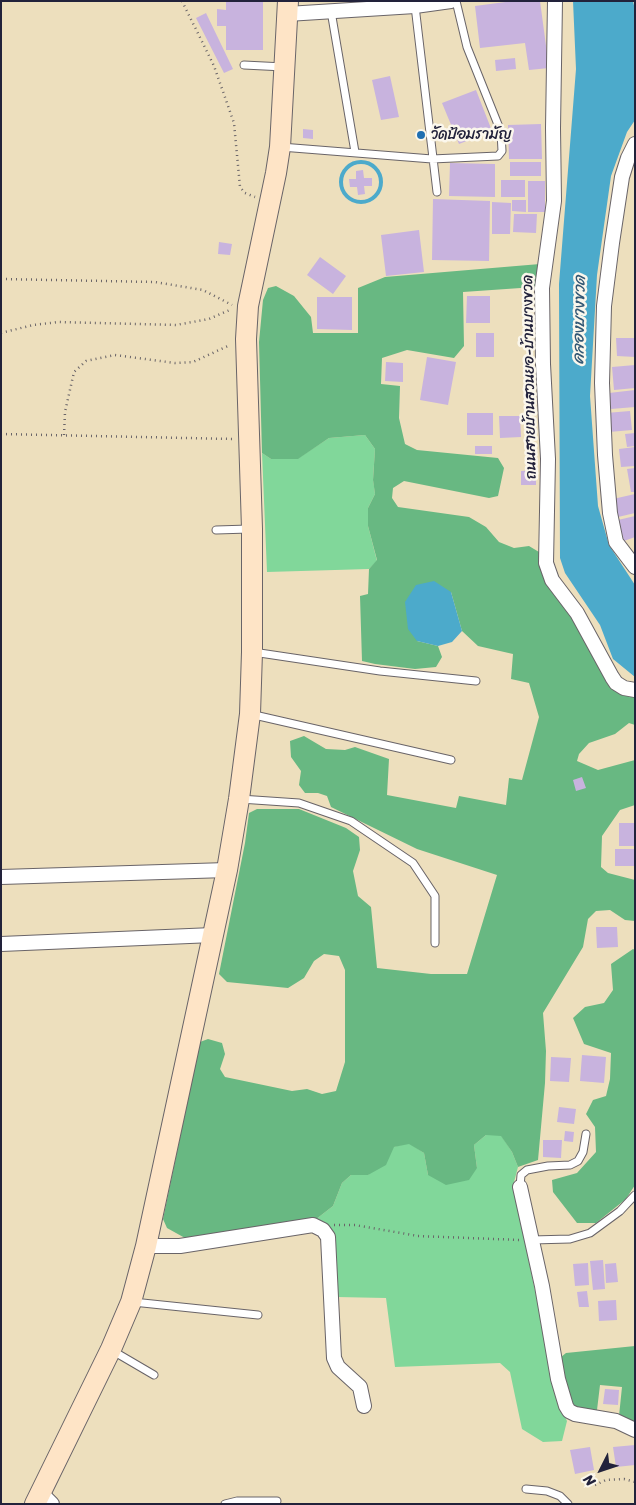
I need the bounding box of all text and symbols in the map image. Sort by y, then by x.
place label: วัดป้อมรามัญ [431,126,512,144]
marker: วัดป้อมรามัญ [415,129,427,141]
street label: ถนนสายบ้านสวนยอ-บ้านบางขวด [519,275,541,479]
water label: คลองบางขวด [570,276,590,364]
north arrow [576,1445,626,1495]
text: N [577,1468,602,1492]

